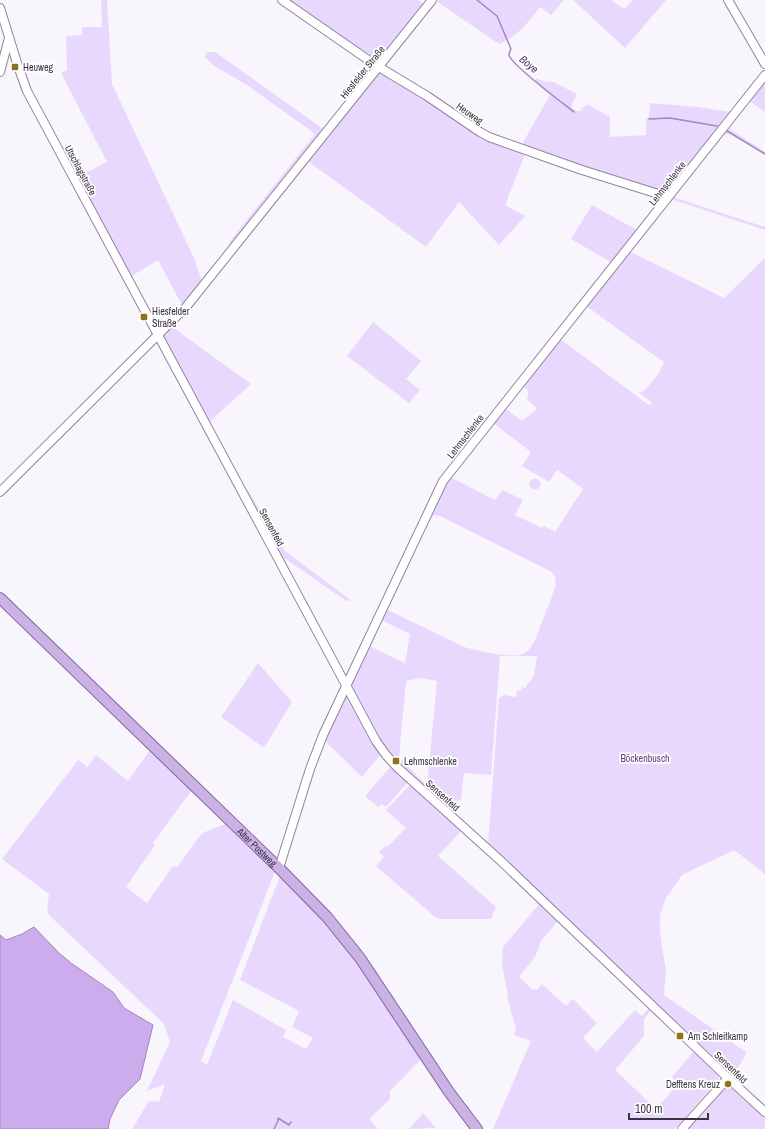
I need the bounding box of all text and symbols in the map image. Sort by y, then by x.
street label: Hiesfelder Straße [337,43,388,101]
water label: Boye [517,52,541,76]
place label: Heuweg [23,61,54,74]
marker: Heuweg [10,62,20,72]
street label: Heuweg [454,99,486,128]
street label: Utschlagstraße [62,143,99,198]
street label: Lehmschlenke [646,158,689,208]
place label: Hiesfelder Straße [152,305,190,330]
marker: Hiesfelder Straße [139,312,149,322]
street label: Lehmschlenke [444,411,487,461]
street label: Sensenfeld [256,506,287,548]
park label: Böckenbusch [620,752,670,765]
place label: Lehmschlenke [404,755,457,768]
marker: Lehmschlenke [391,756,401,766]
street label: Sensenfeld [423,777,462,814]
street label: Alter Postweg [233,824,280,870]
place label: Am Schleitkamp [687,1030,748,1043]
marker: Am Schleitkamp [675,1031,685,1041]
street label: Sensenfeld [711,1048,750,1086]
place label: Defftens Kreuz [666,1078,720,1091]
marker: Defftens Kreuz [723,1079,733,1089]
scale bar [629,1095,708,1121]
text: 100 m [635,1101,662,1117]

